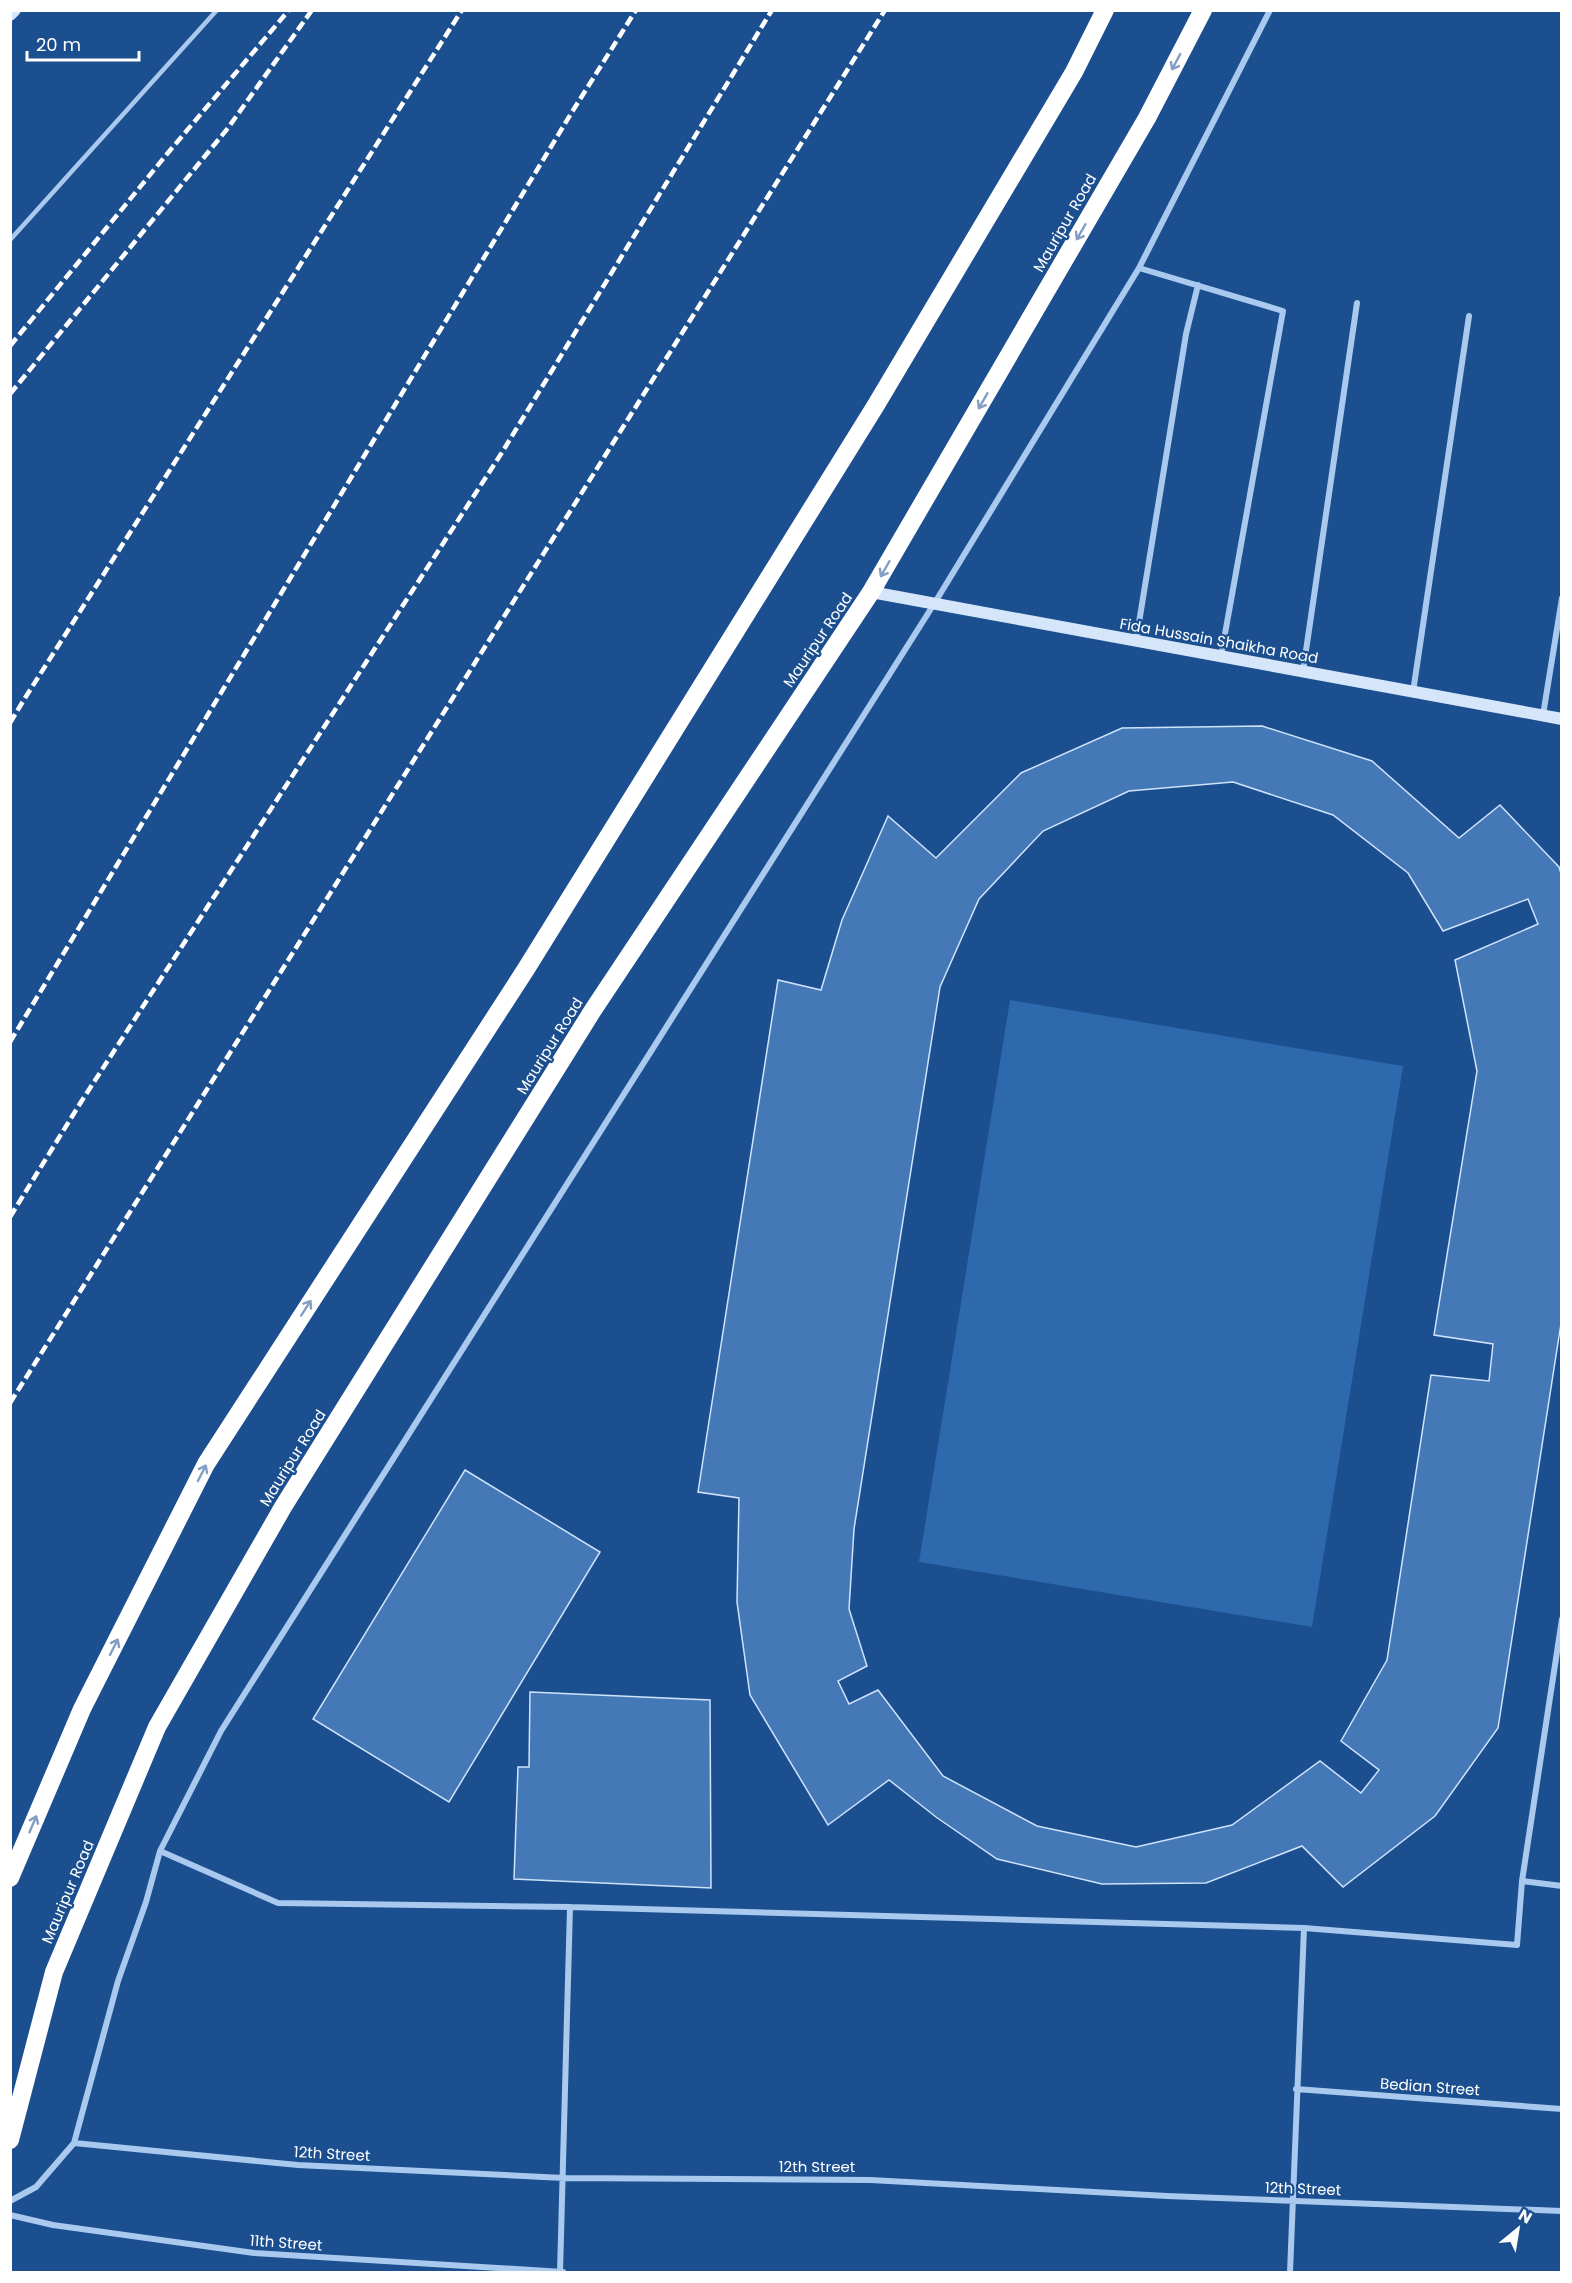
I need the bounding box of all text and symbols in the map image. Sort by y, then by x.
scale bar [27,24,140,62]
text: 20 m [36,32,81,57]
one-way arrow [1170,53,1182,71]
street label: Mauripur Road [1028,170,1101,276]
one-way arrow [1075,223,1087,240]
one-way arrow [977,392,989,409]
one-way arrow [879,560,890,578]
street label: Mauripur Road [778,588,857,691]
street label: Fida Hussain Shaikha Road [1118,613,1320,668]
street label: Mauripur Road [511,993,588,1098]
one-way arrow [300,1300,313,1317]
street label: Mauripur Road [254,1405,331,1510]
one-way arrow [196,1464,208,1482]
one-way arrow [108,1638,120,1656]
one-way arrow [28,1816,39,1834]
street label: Mauripur Road [36,1837,99,1947]
street label: Bedian Street [1379,2073,1481,2100]
street label: 12th Street [293,2141,371,2166]
street label: 12th Street [779,2156,855,2177]
street label: 12th Street [1264,2177,1342,2200]
north arrow [1488,2199,1548,2259]
text: N [1514,2203,1536,2229]
street label: 11th Street [249,2229,323,2256]

